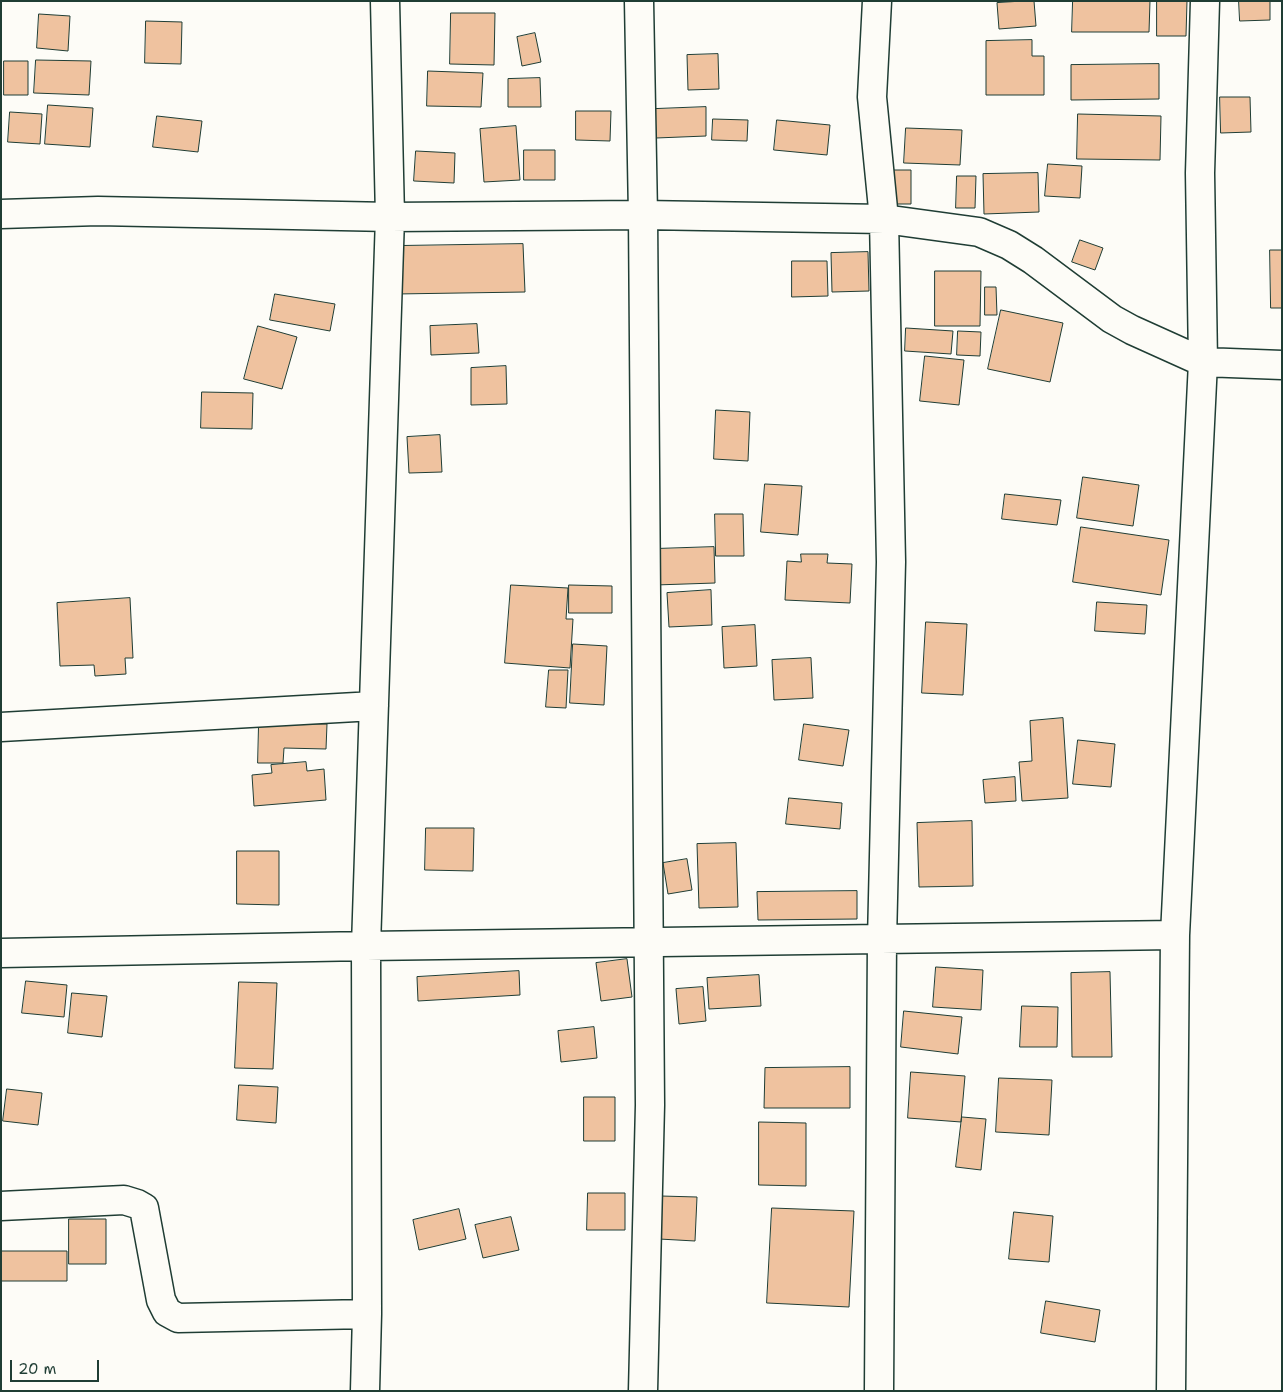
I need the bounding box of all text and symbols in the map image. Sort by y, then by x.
scale bar [12,1350,101,1382]
text: 20 m [18,1359,57,1379]

